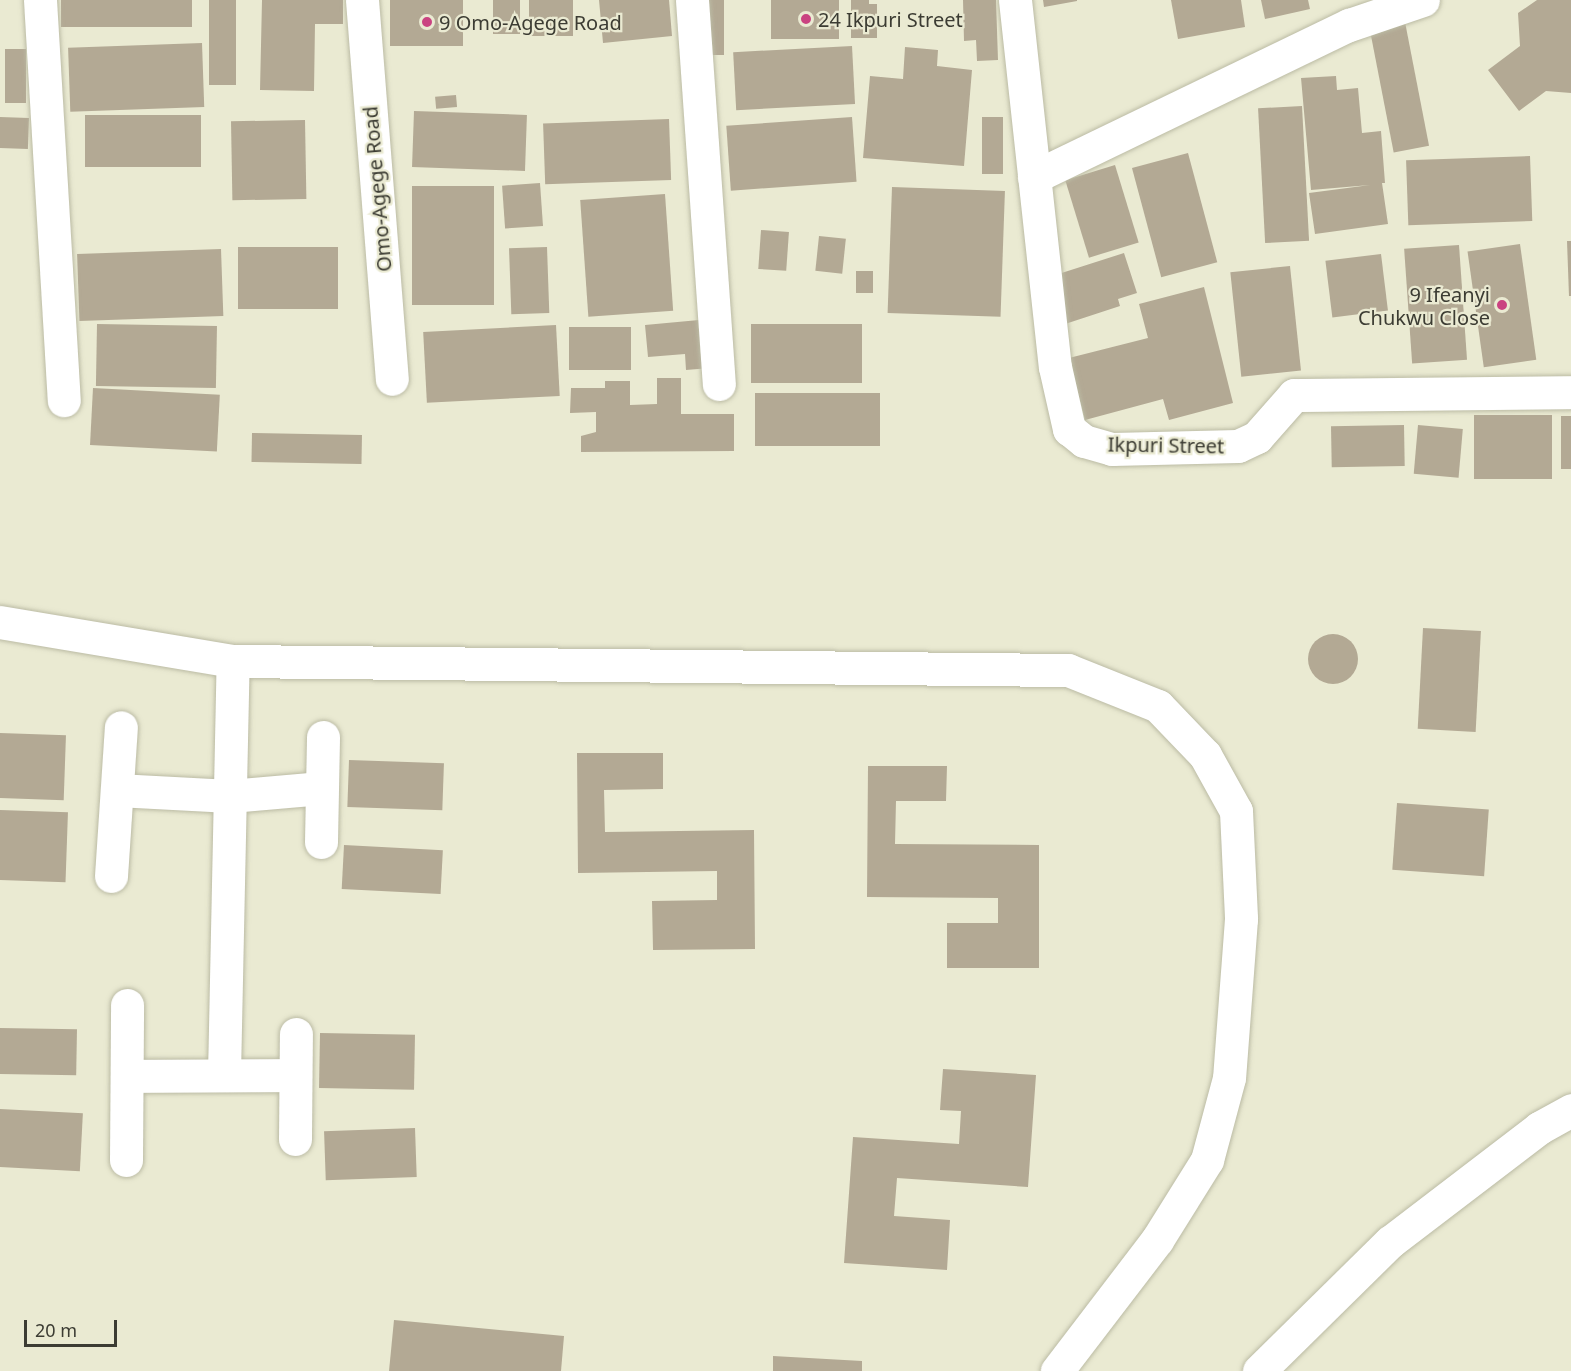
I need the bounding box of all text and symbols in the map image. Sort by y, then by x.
place label: 24 Ikpuri Street [818,7,963,31]
place label: 9 Omo-Agege Road [439,10,622,34]
marker: 24 Ikpuri Street [799,12,813,26]
marker: 9 Omo-Agege Road [420,15,434,29]
street label: Omo-Agege Road [358,105,396,273]
place label: 9 Ifeanyi Chukwu Close [1358,282,1490,329]
marker: 9 Ifeanyi Chukwu Close [1495,298,1509,312]
street label: Ikpuri Street [1108,432,1224,458]
scale bar [27,1308,120,1346]
text: 20 m [35,1318,77,1342]

